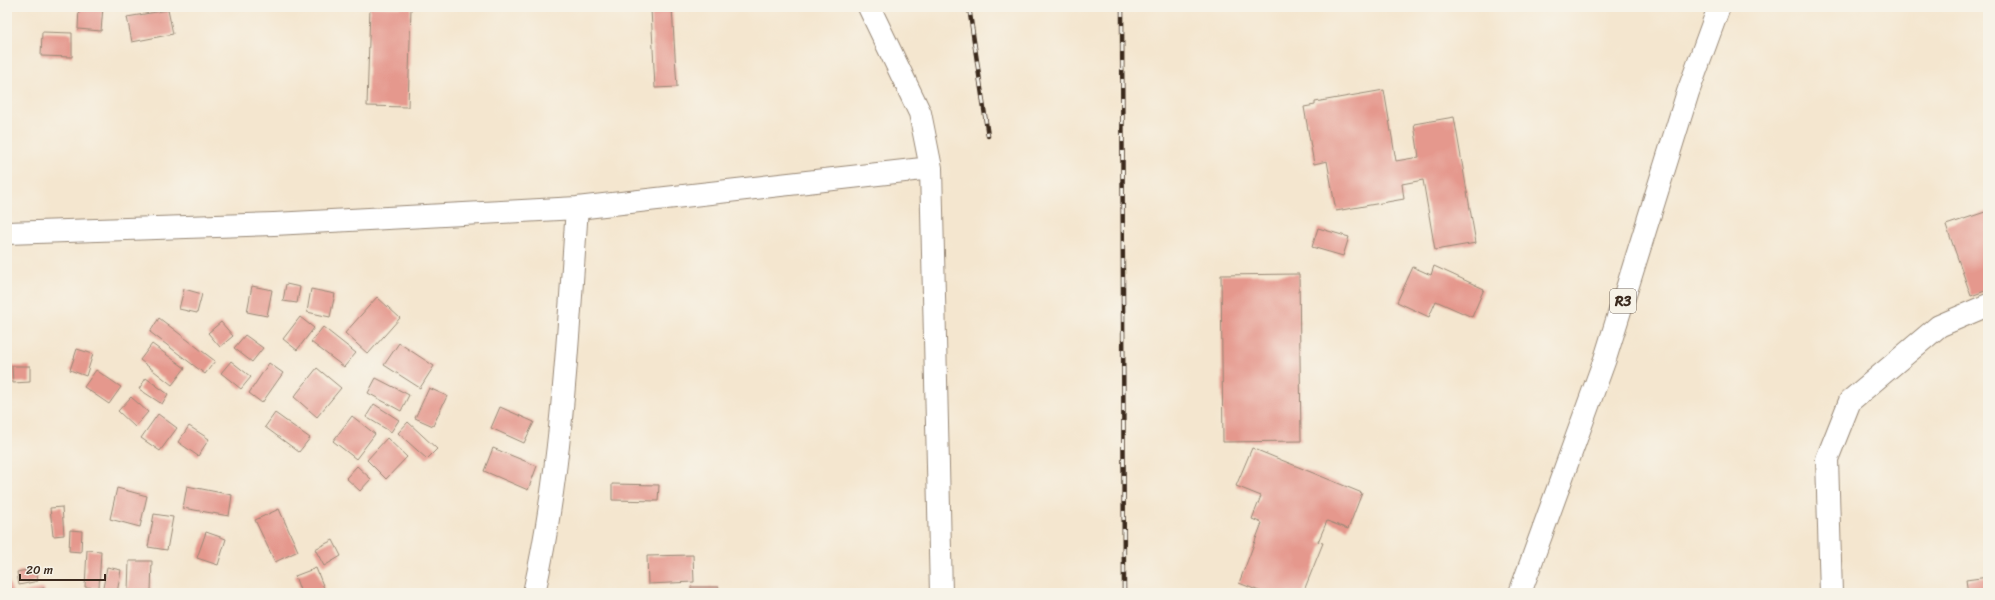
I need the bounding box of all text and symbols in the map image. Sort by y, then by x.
road number: R3 [1610,289,1636,313]
scale bar [20,556,105,582]
text: 20 m [26,559,53,581]

